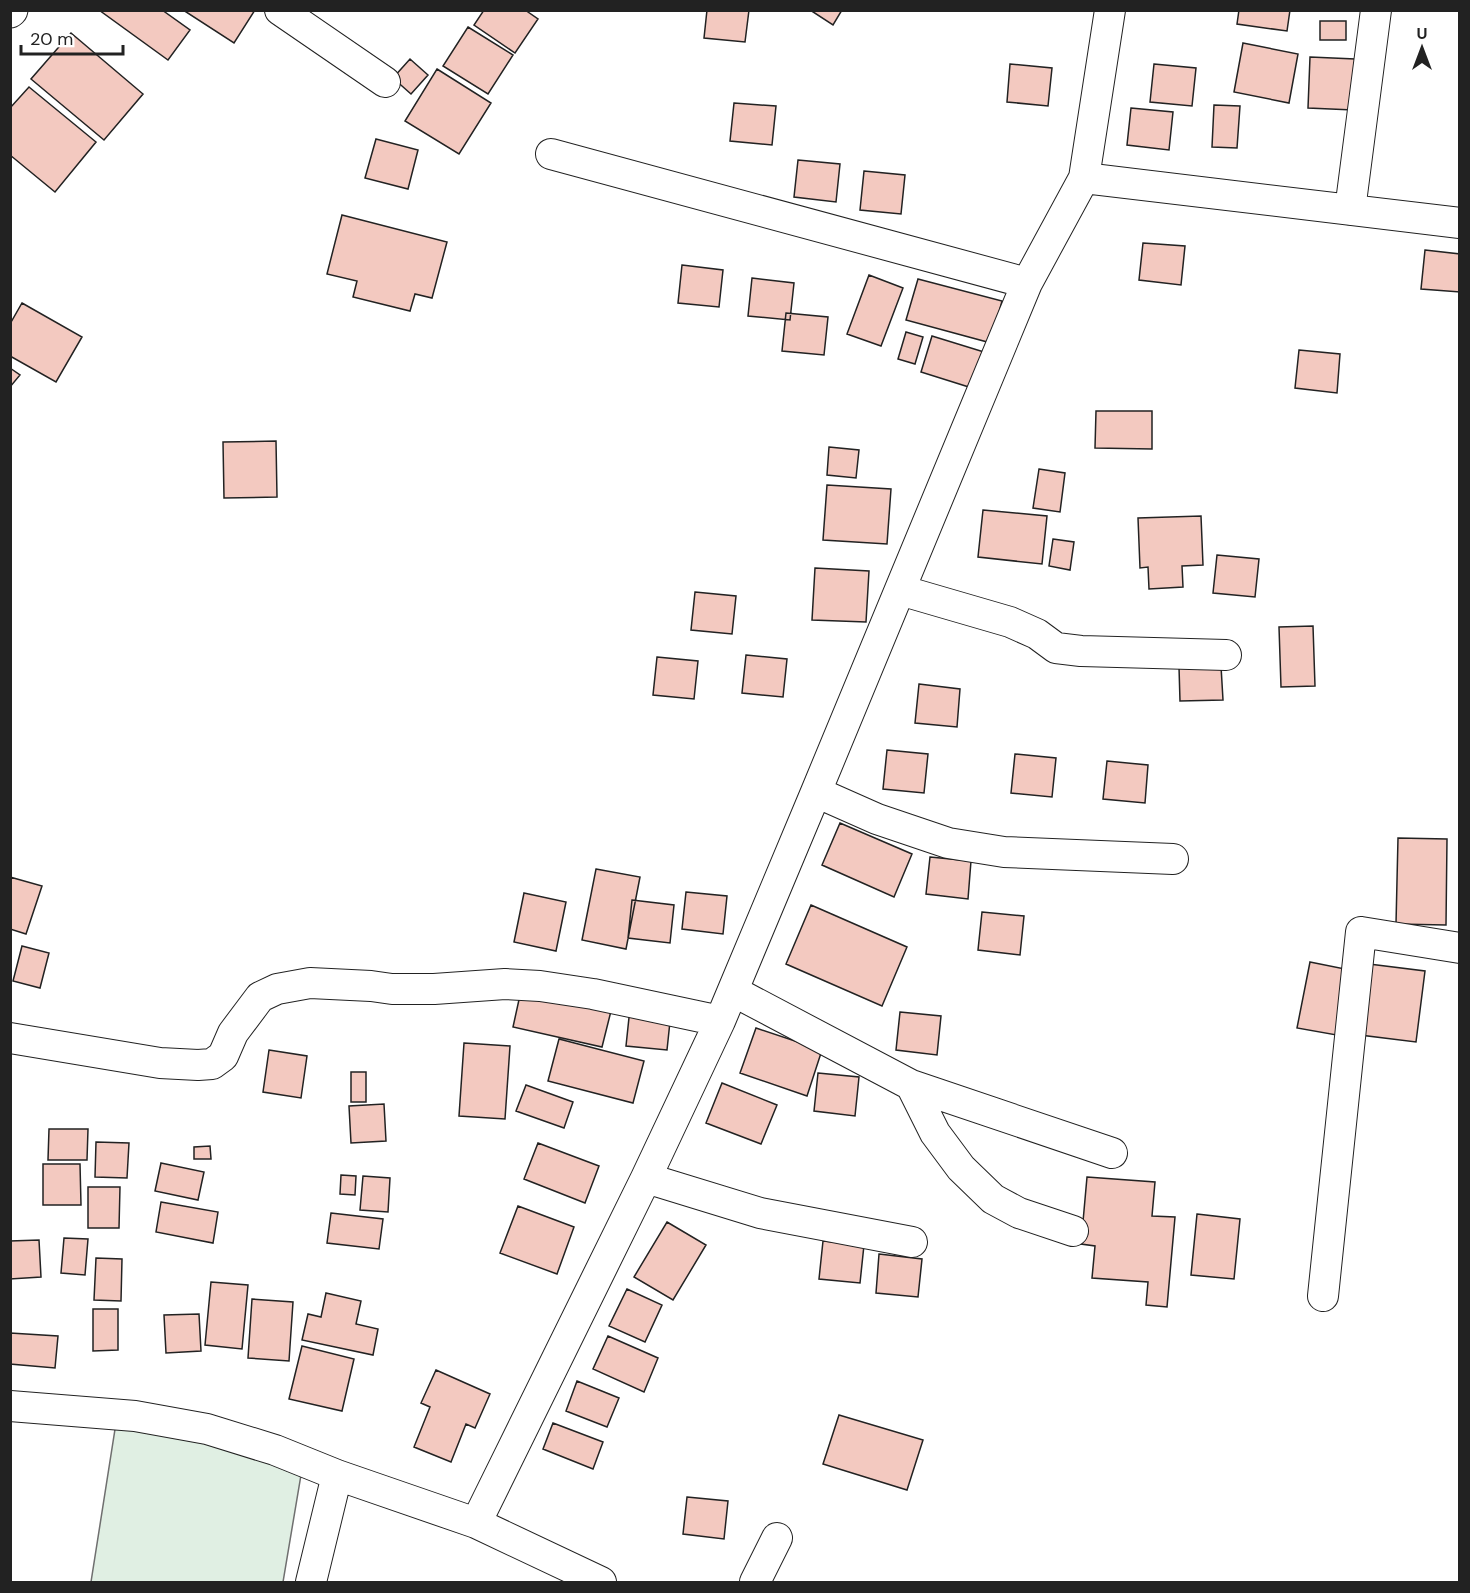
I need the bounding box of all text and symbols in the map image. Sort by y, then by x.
scale bar [21,18,123,56]
north arrow [1392,18,1452,78]
text: U [1417,23,1427,44]
text: 20 m [30,27,73,51]

